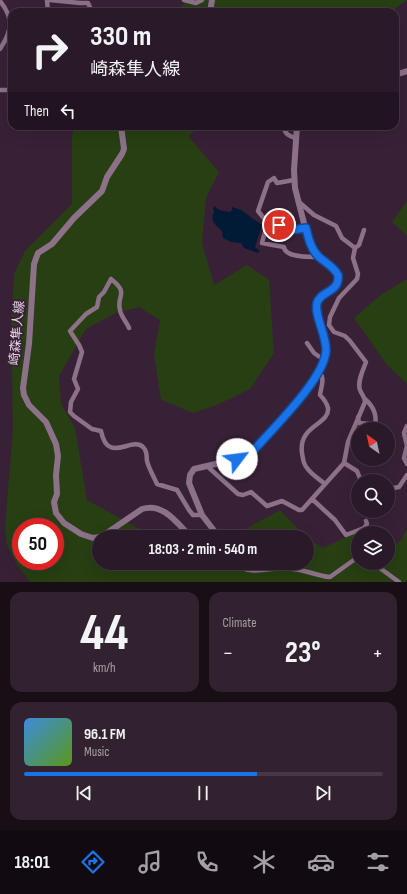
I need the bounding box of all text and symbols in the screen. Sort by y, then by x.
text: 330 m [90,20,151,53]
icon: right [24,24,76,76]
text: 崎森隼人線 [90,59,180,80]
icon: left [57,100,79,122]
text: Then [24,102,49,121]
pin [262,208,296,242]
icon: arrive [268,214,290,236]
street label: 崎森隼人線 [6,300,28,366]
north arrow [351,422,395,466]
map controls [351,422,395,570]
position arrow [216,438,258,480]
button: search [351,474,395,518]
speed limit sign: 50 [12,518,64,570]
button: layers [351,526,395,570]
text: 18:03 · 2 min · 540 m [149,540,257,559]
text: 44 [80,602,129,665]
text: Climate [223,615,256,631]
text: 23° [285,635,321,671]
text: − [223,640,233,667]
text: + [372,640,383,667]
text: km/h [93,660,115,676]
text: 96.1 FM [84,725,125,744]
text: Music [84,744,109,760]
icon: previous [73,782,95,804]
icon: pause [192,782,214,804]
icon: next [312,782,334,804]
icon: directions [79,848,107,876]
icon: music [136,848,164,876]
icon: phone [193,848,221,876]
icon: climate [250,848,278,876]
icon: car [307,848,335,876]
icon: filters [364,848,392,876]
text: 18:01 [15,852,50,873]

